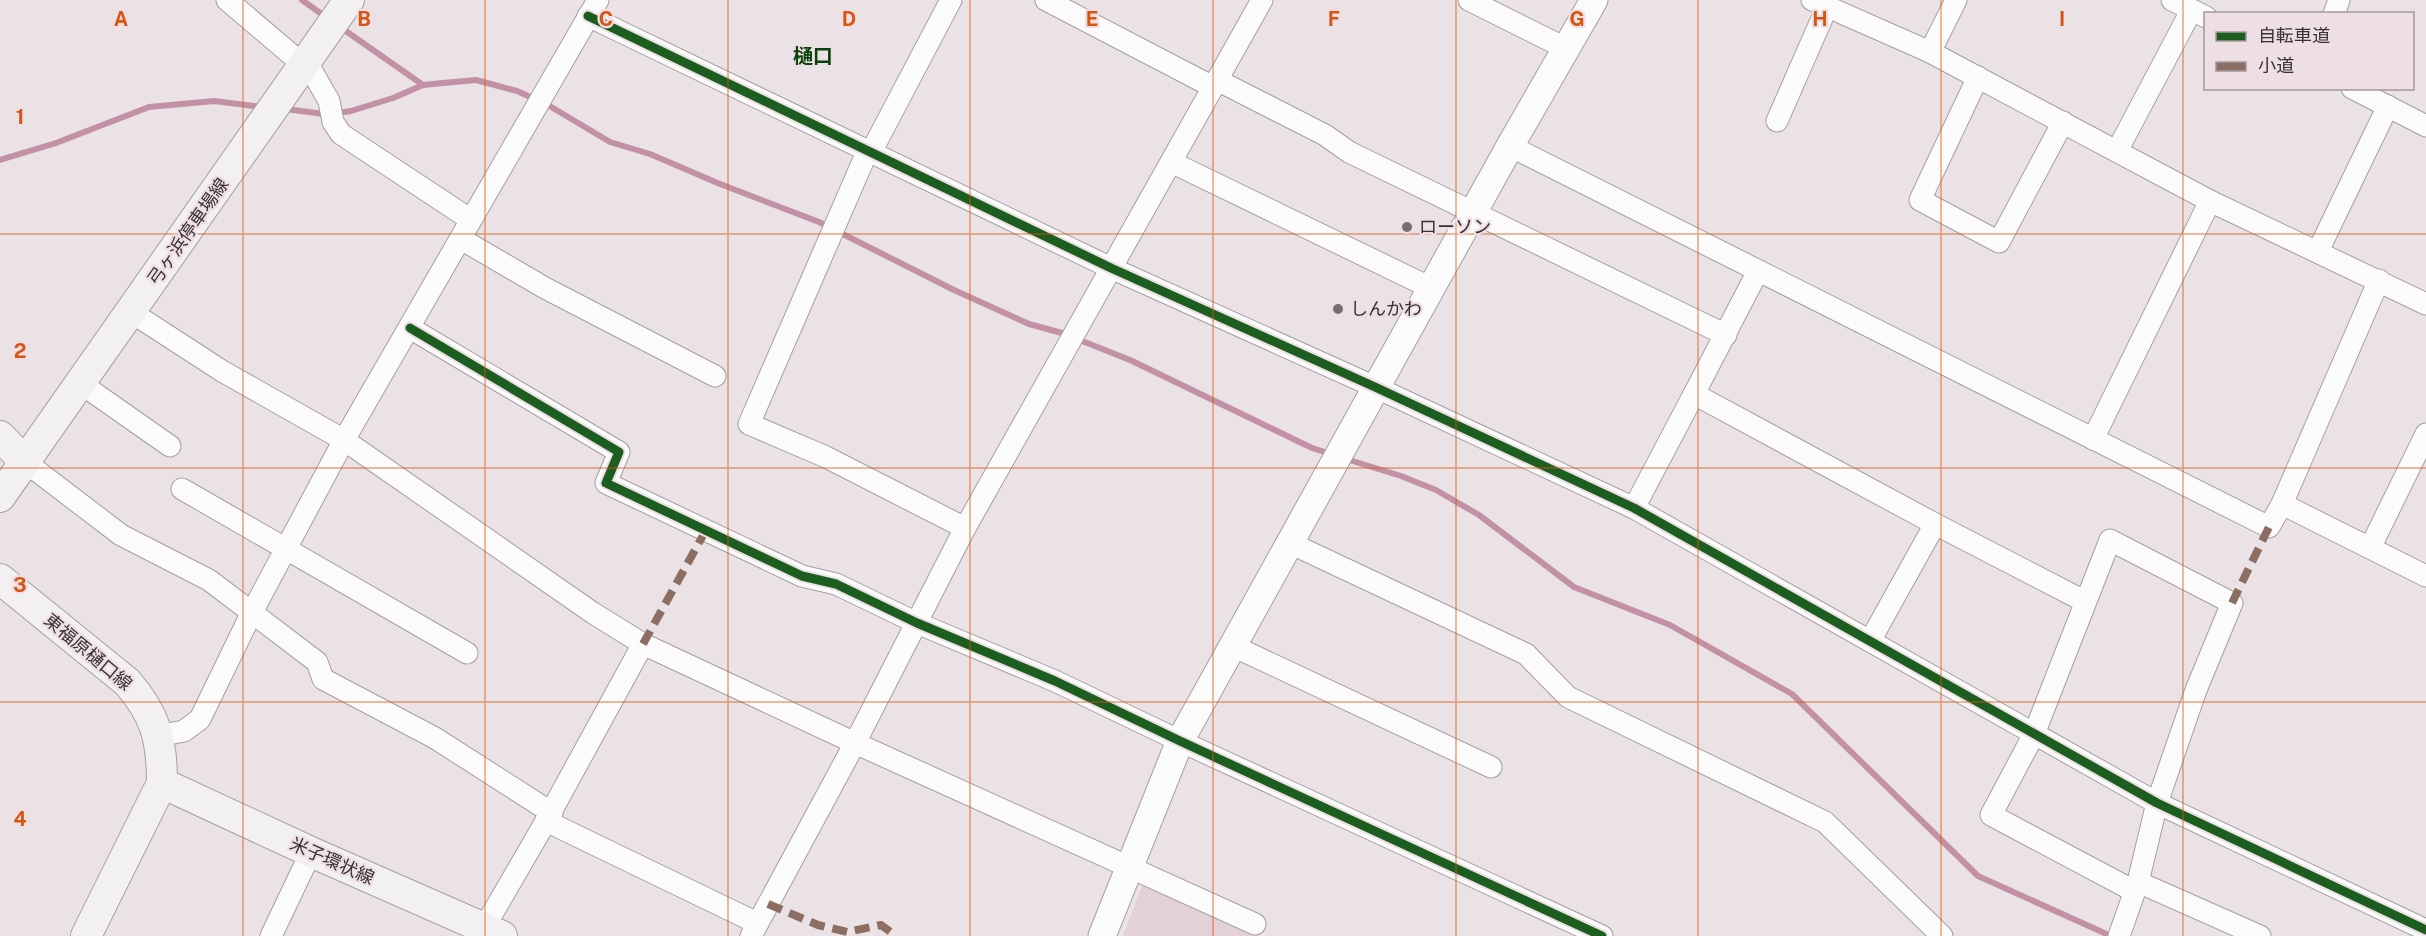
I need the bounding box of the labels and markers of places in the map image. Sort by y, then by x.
place label: ローソン [1419,216,1491,237]
marker: ローソン [1400,220,1414,234]
place label: しんかわ [1350,298,1422,319]
marker: しんかわ [1331,302,1345,316]

